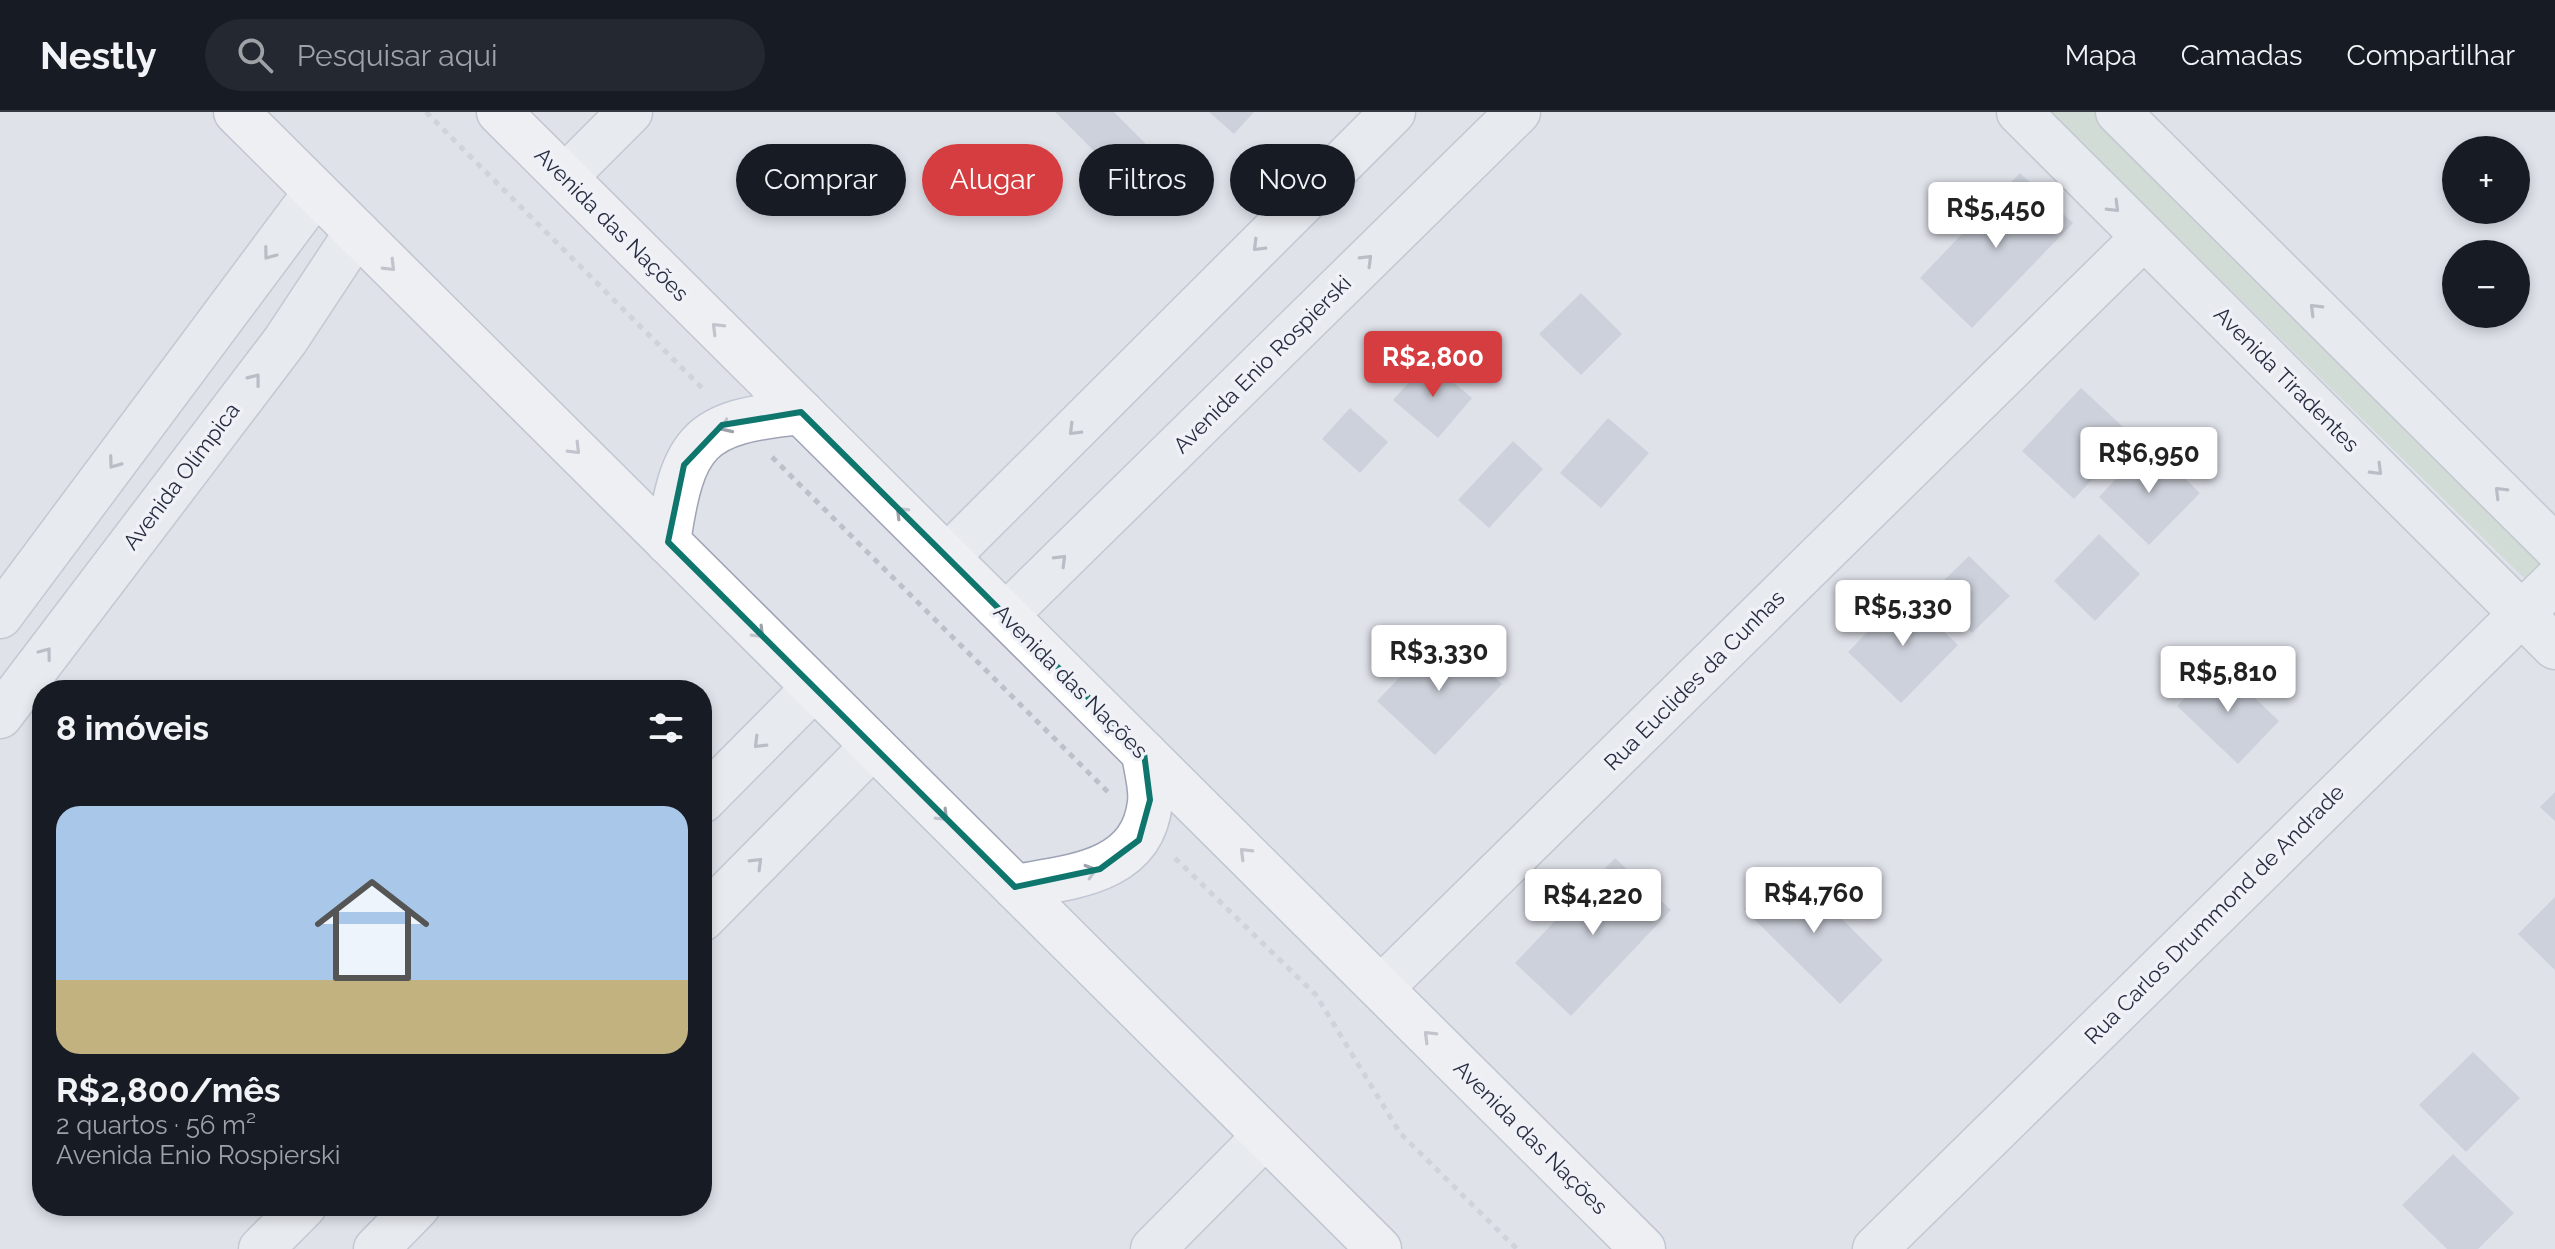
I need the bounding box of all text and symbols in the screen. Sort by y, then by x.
search box [205,19,765,91]
text: Nestly [40,33,157,78]
icon: search [233,33,277,77]
text: Pesquisar aqui [297,38,498,73]
text: Mapa [2065,39,2137,72]
text: Camadas [2181,39,2303,72]
text: Compartilhar [2347,39,2515,72]
map controls [2442,136,2530,328]
button: + [2442,136,2530,224]
street label: Avenida das Nações [530,142,694,306]
chip: Comprar [736,144,906,216]
chip: Alugar [922,144,1063,216]
chip: Filtros [1079,144,1214,216]
chip: Novo [1230,144,1355,216]
pin: R$5,450 [1922,182,2070,250]
text: R$5,450 [1946,193,2046,223]
one-way arrow [2105,198,2119,212]
one-way arrow [1253,237,1267,251]
button: − [2442,240,2530,328]
one-way arrow [265,246,279,260]
one-way arrow [1358,255,1372,270]
one-way arrow [381,257,396,271]
street label: Avenida Enio Rospierski [1168,270,1356,458]
street label: Avenida Tiradentes [2209,301,2365,457]
one-way arrow [2310,304,2324,318]
one-way arrow [712,323,726,337]
pin: R$2,800 [1359,331,1507,399]
text: R$2,800 [1382,342,1484,372]
one-way arrow [245,373,259,388]
street label: Avenida Olímpica [117,397,245,555]
one-way arrow [719,417,734,433]
one-way arrow [1069,421,1084,435]
pin: R$6,950 [2075,427,2223,495]
text: R$6,950 [2098,438,2200,468]
one-way arrow [566,440,580,454]
one-way arrow [109,454,123,468]
one-way arrow [2368,460,2382,475]
one-way arrow [2495,487,2509,501]
one-way arrow [896,507,910,521]
one-way arrow [1052,555,1066,570]
pin: R$5,330 [1829,580,1977,648]
street label: Rua Euclides da Cunhas [1598,584,1790,776]
text: R$5,330 [1853,591,1953,621]
street label: Avenida das Nações [989,599,1153,763]
one-way arrow [750,623,764,638]
pin: R$3,330 [1365,625,1513,693]
text: R$3,330 [1389,636,1489,666]
pin: R$5,810 [2154,646,2302,714]
one-way arrow [37,647,51,662]
text: R$5,810 [2179,657,2277,687]
icon: filters [644,706,688,750]
text: 8 imóveis [56,708,209,748]
one-way arrow [754,734,769,748]
street label: Rua Carlos Drummond de Andrade [2079,779,2349,1049]
one-way arrow [934,807,948,821]
one-way arrow [1240,848,1254,862]
icon: home [300,858,444,1002]
one-way arrow [748,858,762,873]
one-way arrow [1083,864,1097,880]
pin: R$4,760 [1740,867,1888,935]
pin: R$4,220 [1519,869,1667,937]
text: R$4,760 [1764,878,1864,908]
text: R$4,220 [1543,880,1643,910]
one-way arrow [1424,1031,1438,1045]
street label: Avenida das Nações [1449,1055,1613,1219]
text: R$2,800/mês [56,1070,281,1110]
text: 2 quartos · 56 m² [56,1110,256,1140]
text: Avenida Enio Rospierski [56,1140,340,1170]

